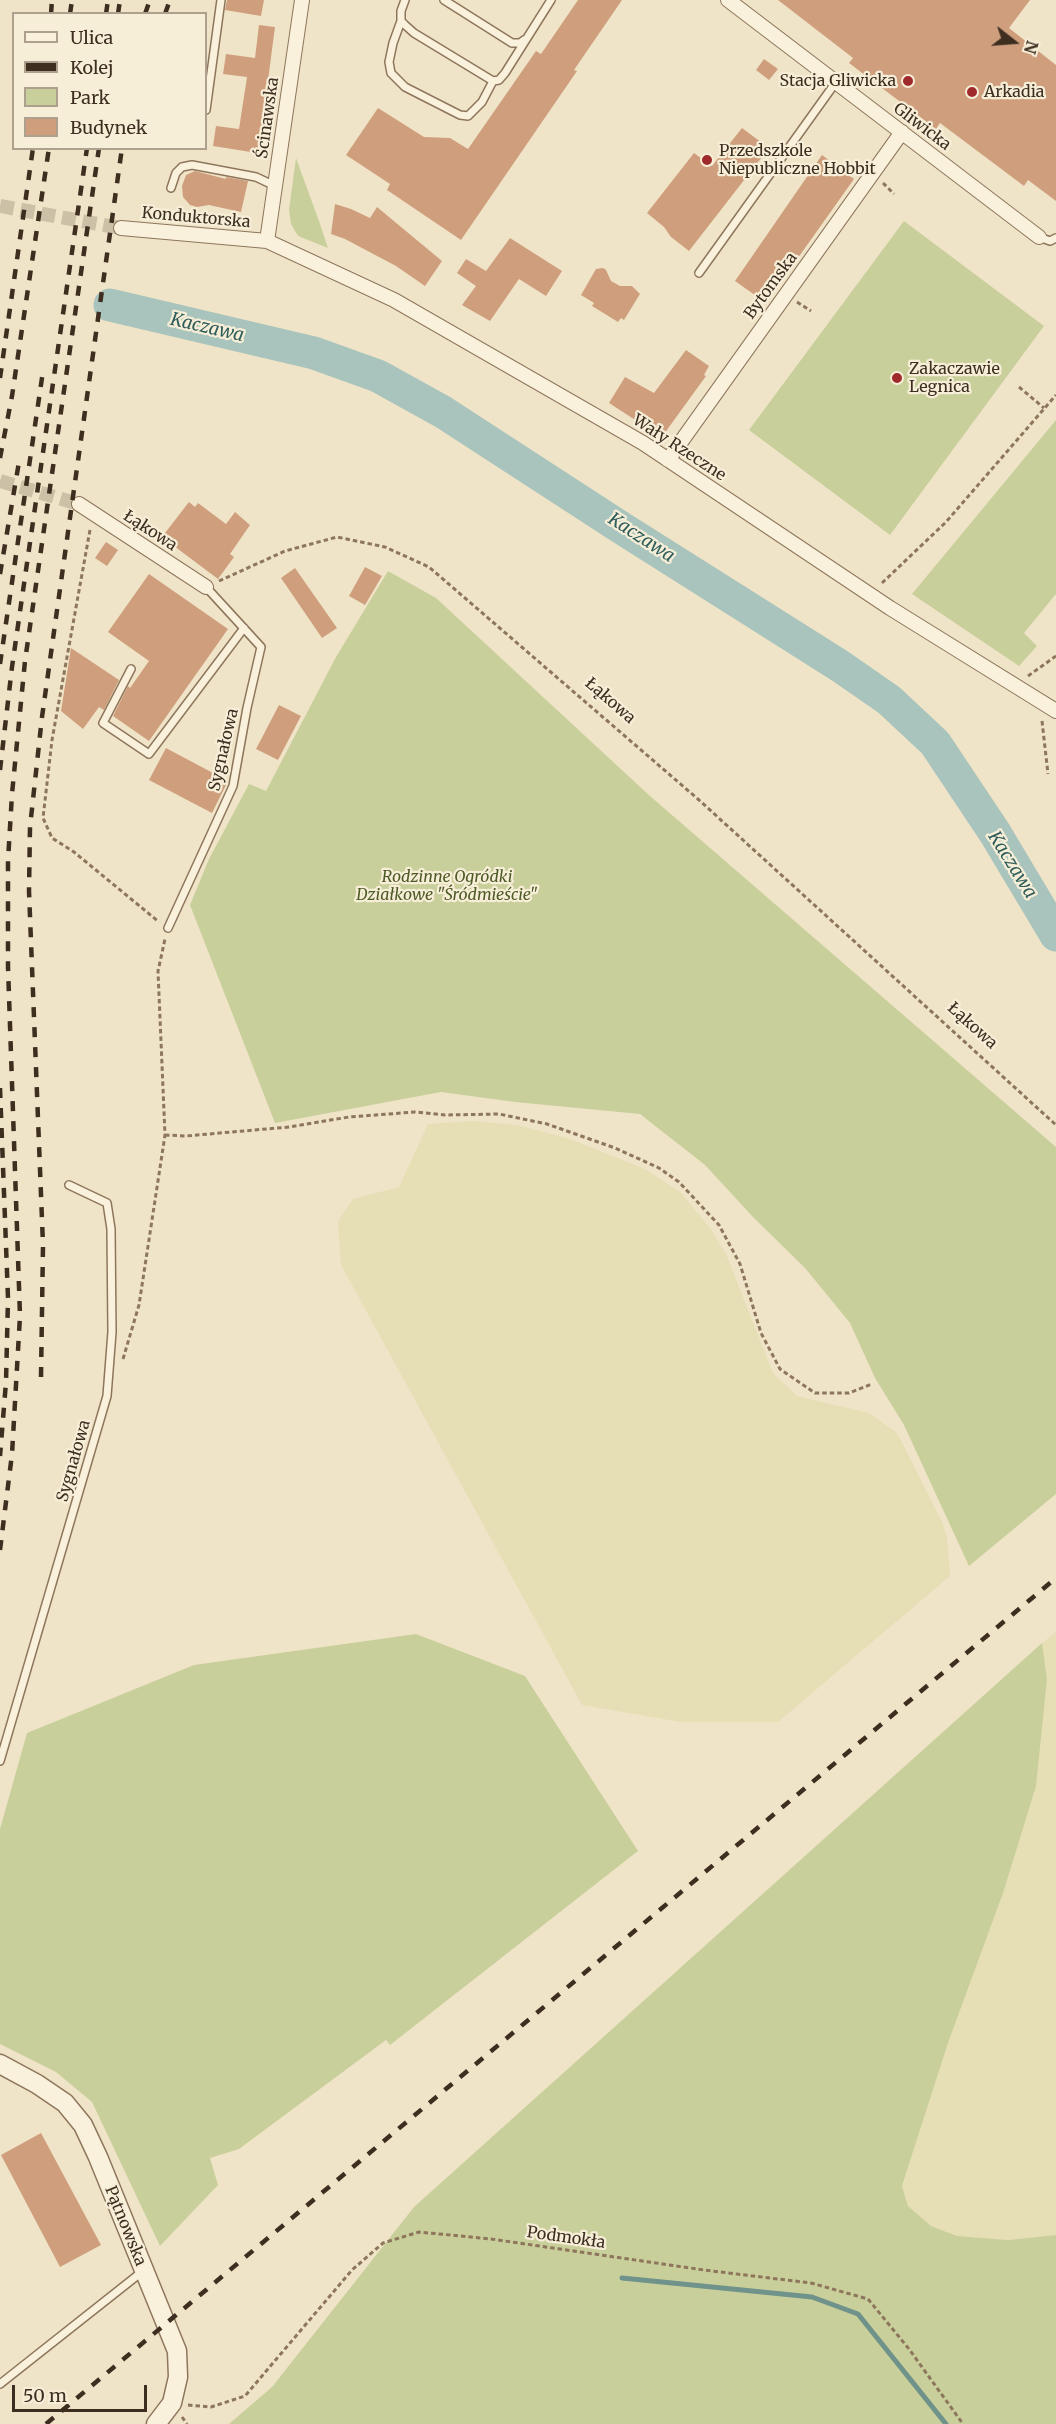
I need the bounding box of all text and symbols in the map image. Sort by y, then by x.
legend [12,12,207,150]
north arrow [984,12,1044,72]
text: Ulica [70,26,113,49]
text: N [1020,38,1043,56]
text: Kolej [70,56,114,79]
place label: Stacja Gliwicka [780,71,896,91]
marker: Stacja Gliwicka [901,74,915,88]
street label: Ścinawska [253,76,283,160]
place label: Arkadia [984,82,1044,102]
marker: Arkadia [965,85,979,99]
text: Park [70,86,110,109]
street label: Gliwicka [890,99,954,155]
text: Budynek [70,116,147,139]
place label: Przedszkole Niepubliczne Hobbit [719,141,876,179]
marker: Przedszkole Niepubliczne Hobbit [700,153,714,167]
street label: Konduktorska [141,204,251,232]
street label: Bytomska [740,249,802,323]
water label: Kaczawa [168,309,246,347]
place label: Zakaczawie Legnica [909,359,1000,397]
marker: Zakaczawie Legnica [890,371,904,385]
street label: Wały Rzeczne [629,411,729,485]
street label: Łąkowa [120,507,180,555]
water label: Kaczawa [604,509,678,567]
street label: Łąkowa [581,674,639,728]
street label: Sygnałowa [205,707,243,793]
water label: Kaczawa [983,828,1041,902]
park label: Rodzinne Ogródki Działkowe "Śródmieście" [356,867,538,905]
street label: Łąkowa [943,999,1001,1053]
street label: Sygnałowa [53,1418,95,1504]
street label: Pątnowska [100,2183,150,2269]
street label: Podmokła [526,2223,606,2253]
scale bar [15,2373,150,2411]
text: 50 m [23,2384,67,2407]

